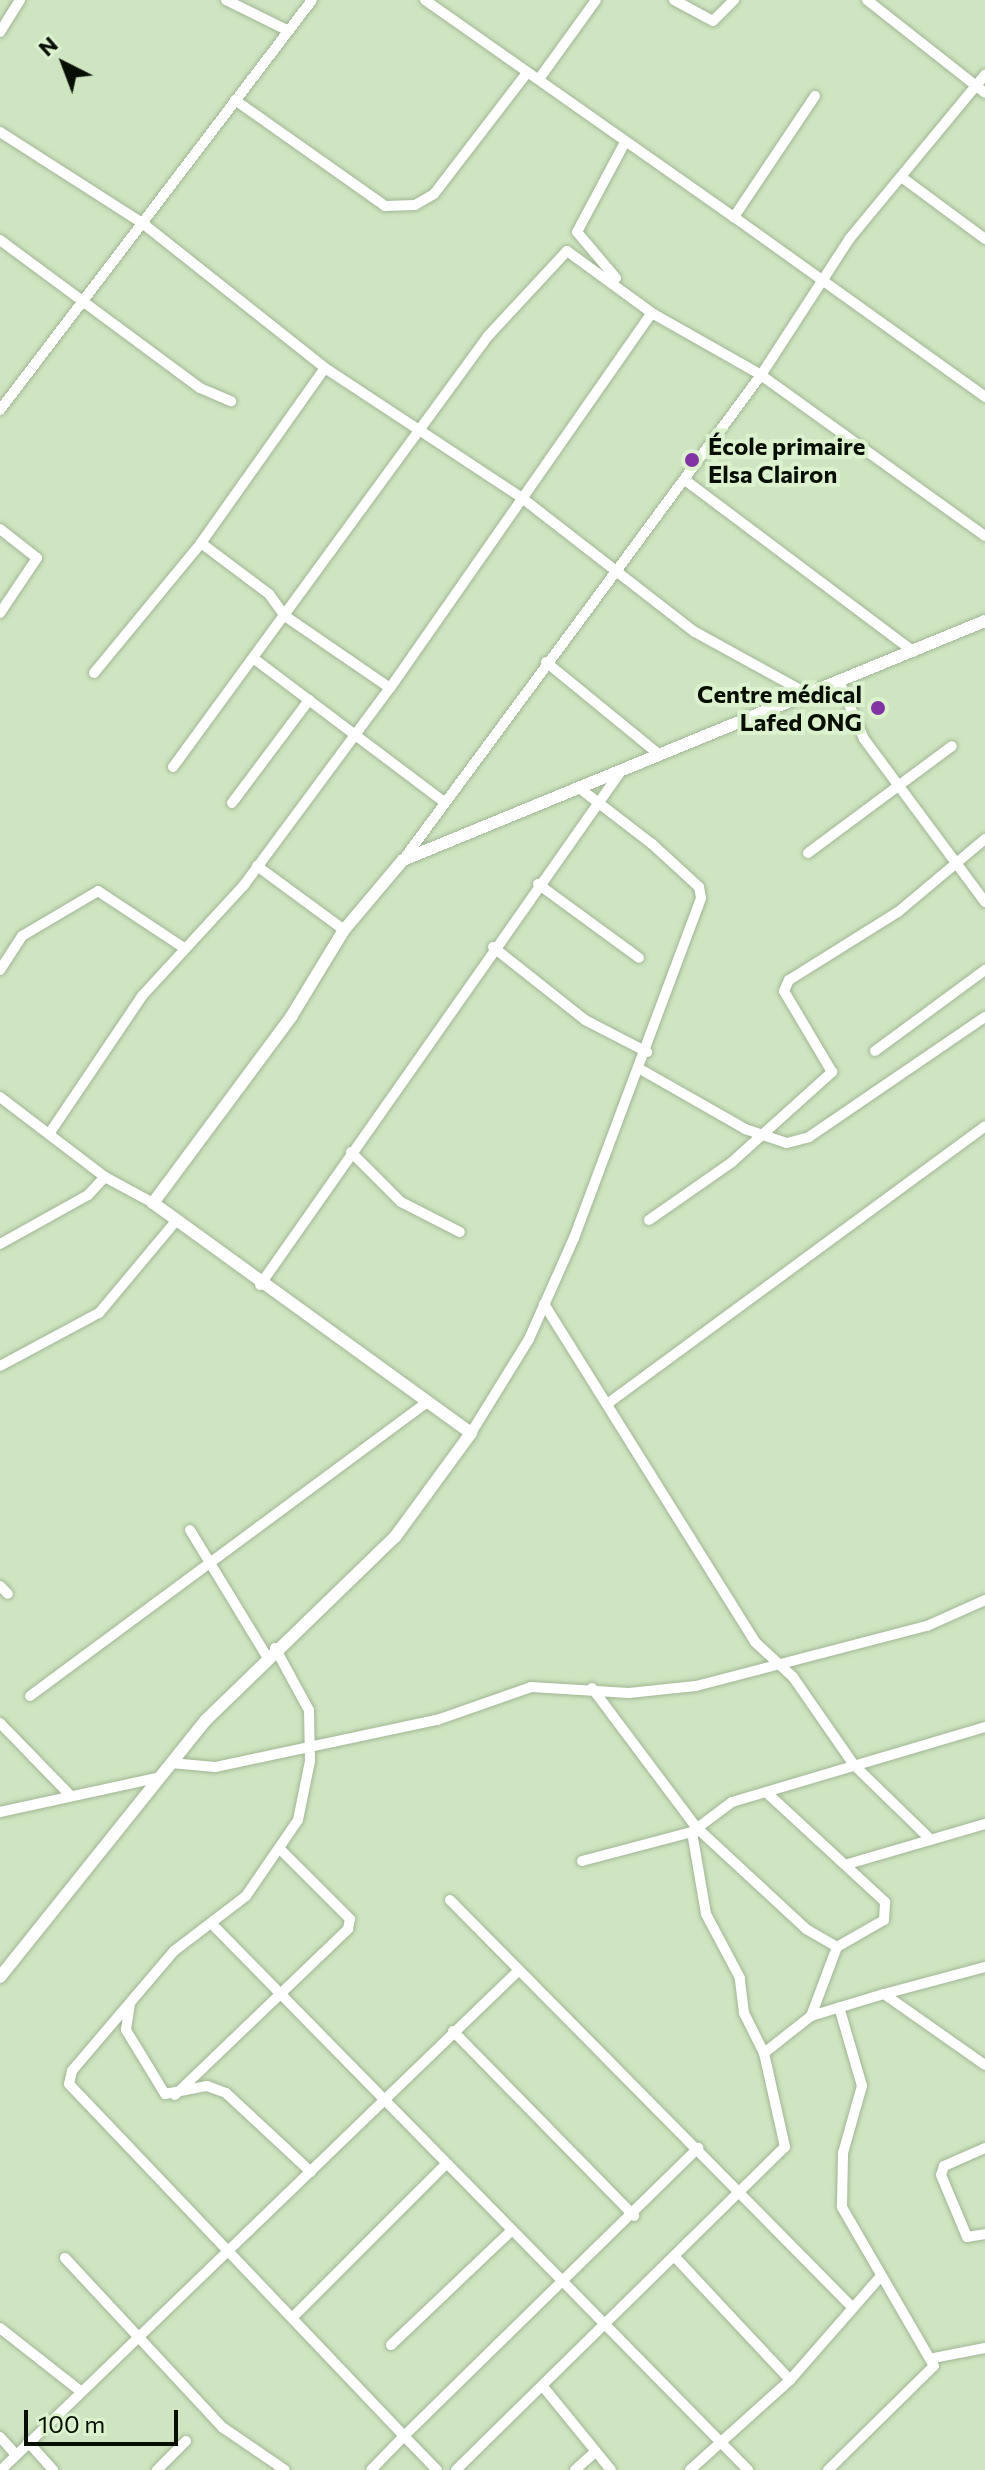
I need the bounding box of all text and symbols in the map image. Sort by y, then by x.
north arrow [24,24,104,104]
text: N [32,30,63,61]
place label: École primaire Elsa Clairon [708,432,865,488]
marker: École primaire Elsa Clairon [683,451,701,469]
place label: Centre médical Lafed ONG [697,680,862,736]
marker: Centre médical Lafed ONG [869,699,887,717]
scale bar [28,2394,182,2444]
text: 100 m [38,2409,105,2438]

